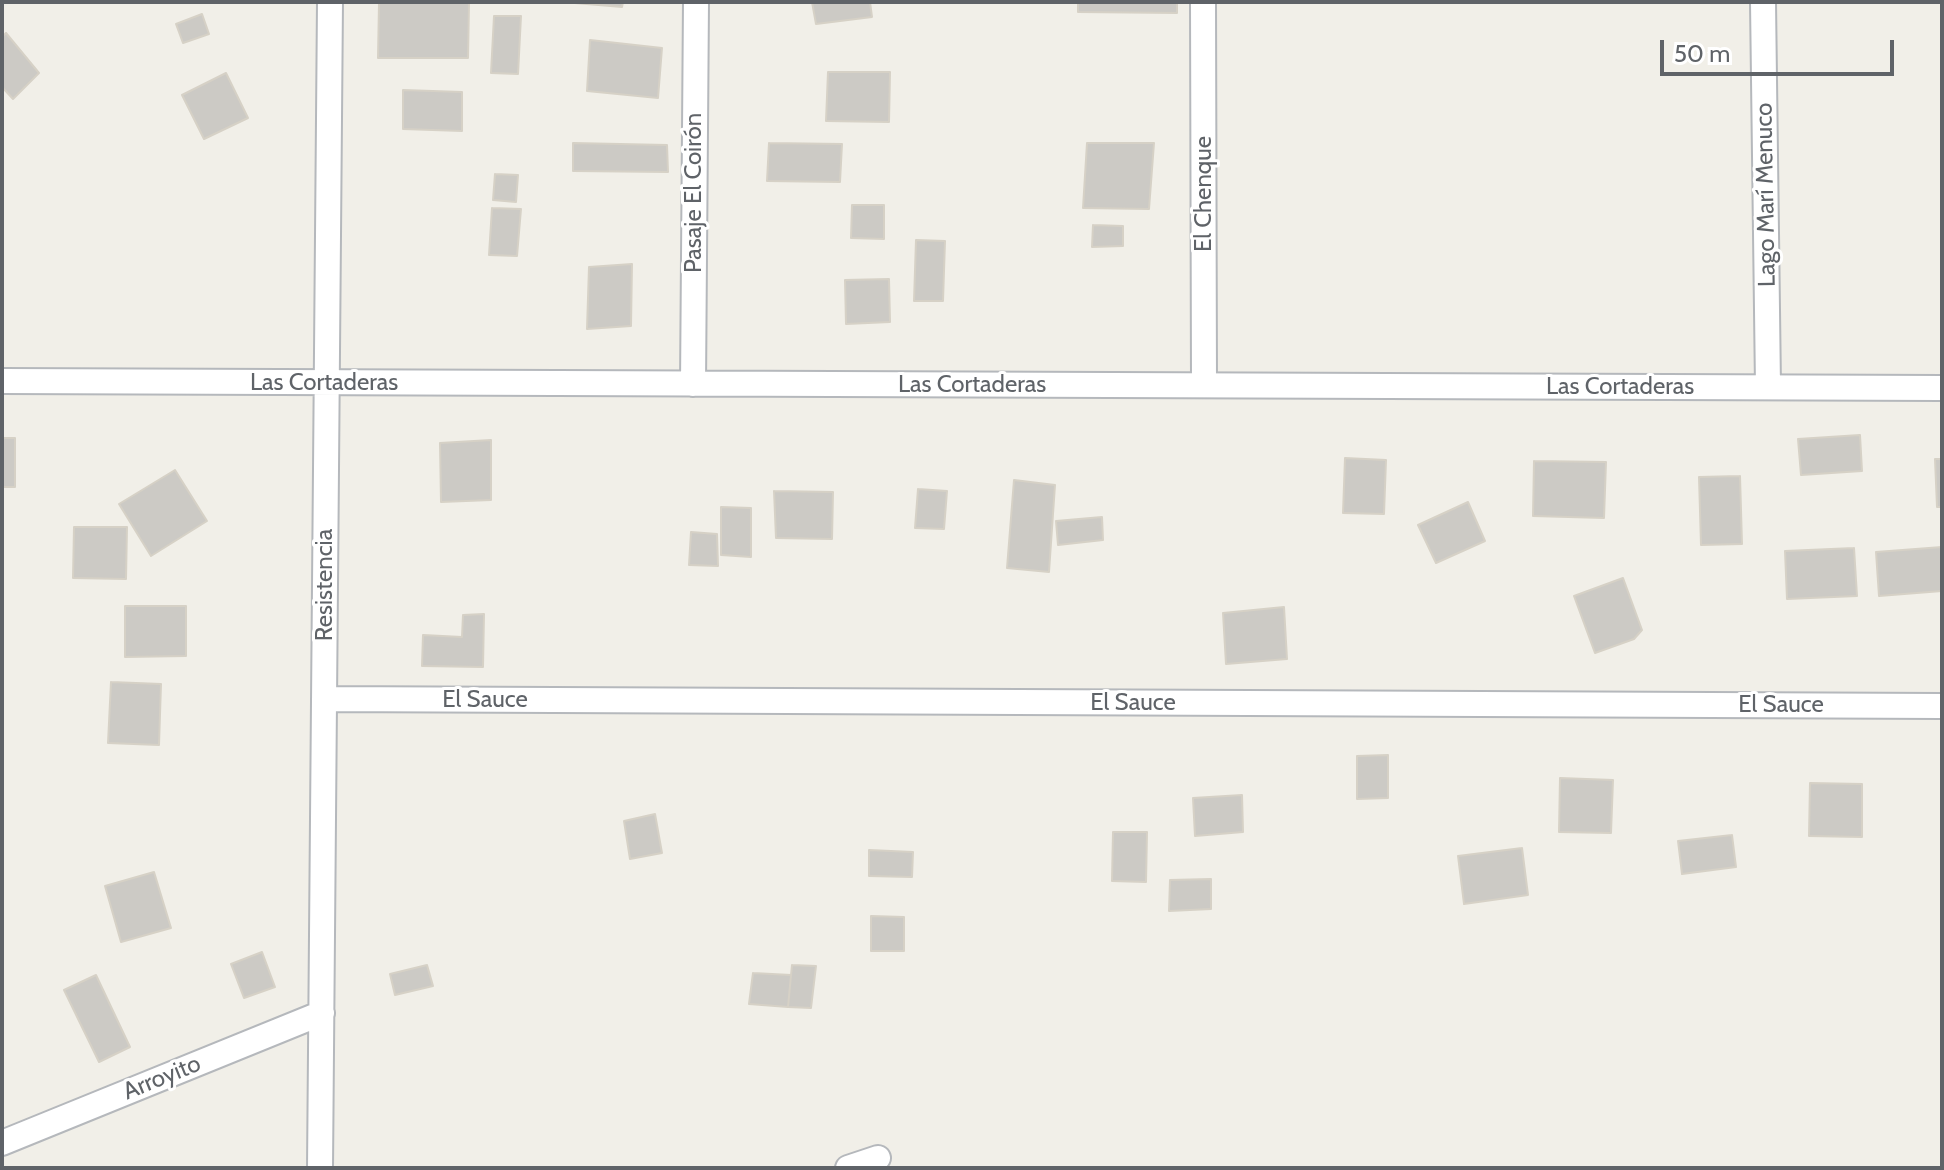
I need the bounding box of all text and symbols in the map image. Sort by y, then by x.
scale bar [1664,24,1898,74]
text: 50 m [1674,39,1730,68]
street label: Lago Marí Menuco [1750,103,1782,287]
street label: Pasaje El Coirón [680,113,708,273]
street label: El Chenque [1190,136,1218,252]
street label: Las Cortaderas [250,369,398,397]
street label: Las Cortaderas [898,371,1046,399]
street label: Las Cortaderas [1546,373,1694,401]
street label: Resistencia [311,529,339,641]
street label: El Sauce [442,686,528,714]
street label: El Sauce [1090,689,1176,717]
street label: El Sauce [1738,691,1824,719]
street label: Arroyito [119,1049,205,1107]

